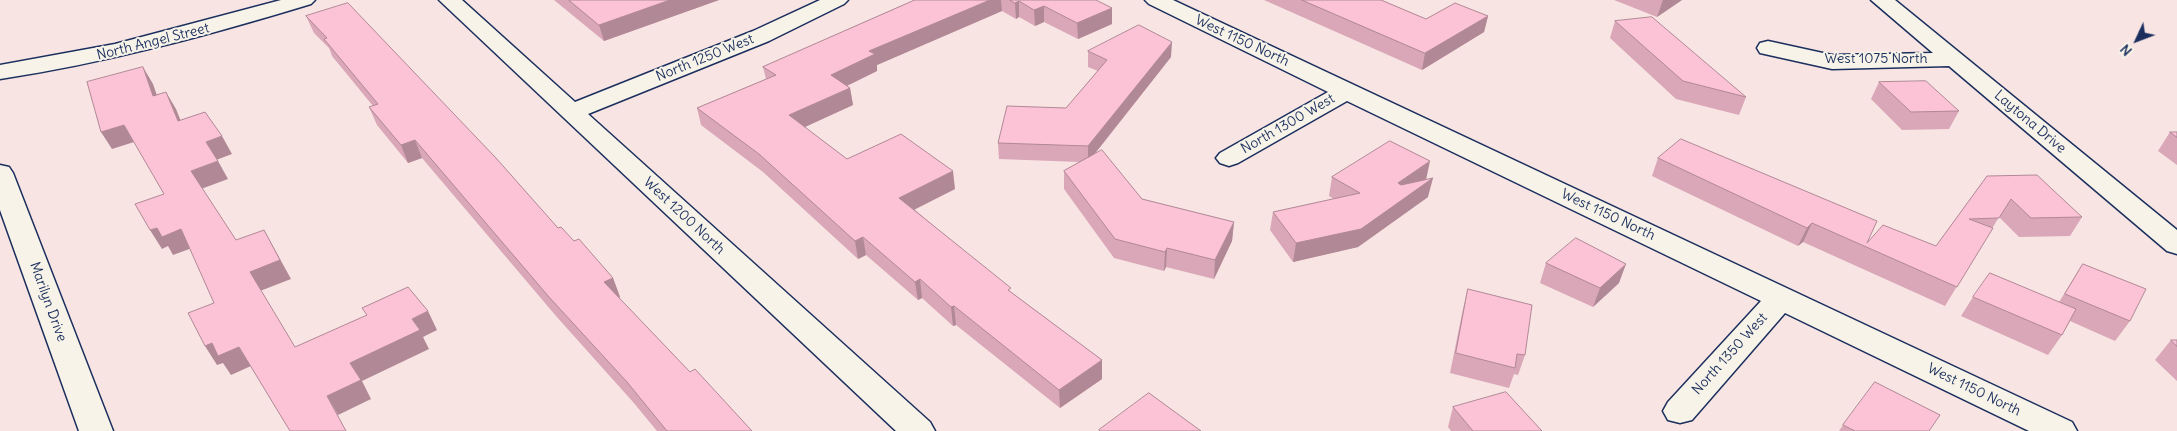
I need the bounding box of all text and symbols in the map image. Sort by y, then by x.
street label: West 1150 North [1192,12,1292,70]
north arrow [2112,15,2162,65]
street label: North Angel Street [95,20,211,64]
street label: North 1250 West [654,31,756,85]
text: N [2116,41,2136,60]
street label: West 1075 North [1825,51,1927,67]
street label: Laytona Drive [1991,87,2069,157]
street label: North 1300 West [1238,90,1338,158]
street label: West 1200 North [640,174,728,258]
street label: West 1150 North [1558,186,1658,244]
street label: Marilyn Drive [26,260,70,344]
street label: North 1350 West [1689,310,1771,398]
street label: West 1150 North [1925,360,2023,420]

